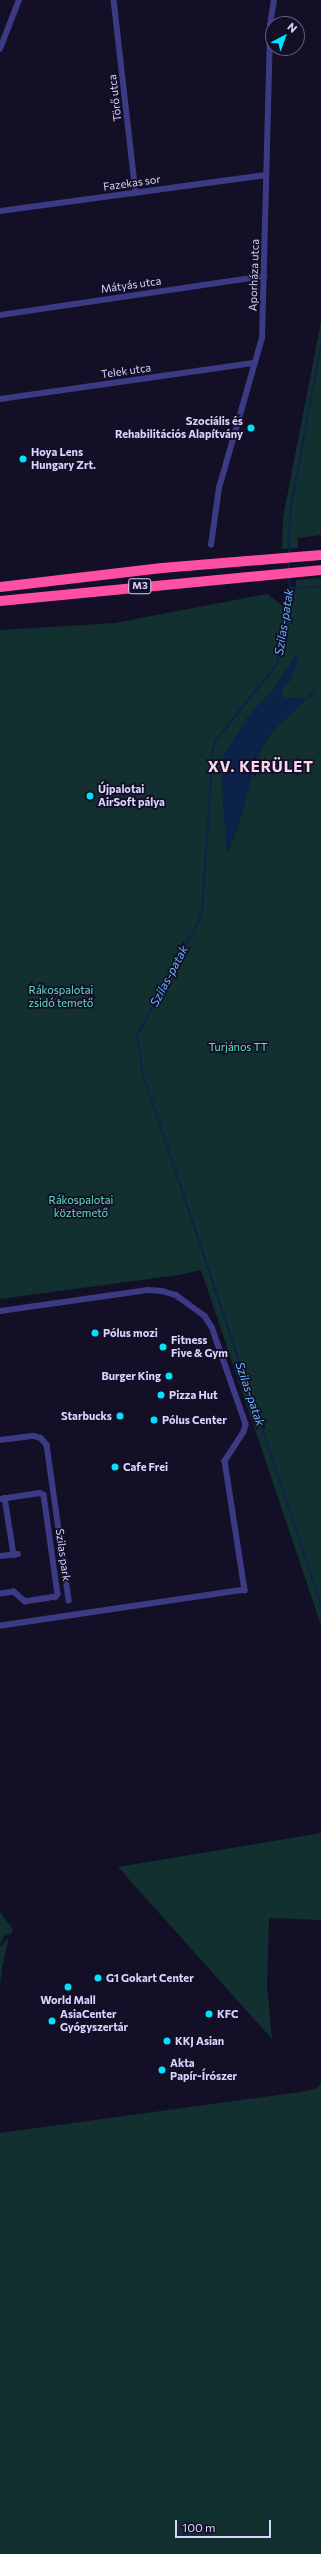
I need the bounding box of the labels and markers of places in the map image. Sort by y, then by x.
place label: Szociális és Rehabilitációs Alapítvány [115,415,243,441]
marker: Szociális és Rehabilitációs Alapítvány [246,423,256,433]
place label: Hoya Lens Hungary Zrt. [31,446,96,472]
marker: Hoya Lens Hungary Zrt. [18,454,28,464]
place label: Újpalotai AirSoft pálya [98,783,165,809]
marker: Újpalotai AirSoft pálya [85,791,95,801]
place label: Pólus mozi [103,1326,158,1340]
marker: Pólus mozi [90,1328,100,1338]
place label: Fitness Five & Gym [171,1334,228,1360]
marker: Fitness Five & Gym [158,1342,168,1352]
place label: Burger King [101,1369,161,1383]
marker: Burger King [164,1371,174,1381]
place label: Pizza Hut [169,1388,218,1402]
marker: Pizza Hut [156,1390,166,1400]
place label: Starbucks [61,1409,112,1423]
marker: Starbucks [115,1411,125,1421]
place label: Pólus Center [162,1413,227,1427]
marker: Pólus Center [149,1415,159,1425]
place label: Cafe Frei [123,1460,168,1474]
marker: Cafe Frei [110,1462,120,1472]
place label: G1 Gokart Center [106,1971,194,1985]
marker: G1 Gokart Center [93,1973,103,1983]
marker: World Mall [63,1982,73,1992]
place label: World Mall [40,1993,96,2007]
place label: KFC [217,2007,239,2021]
place label: AsiaCenter Gyógyszertár [60,2008,128,2034]
marker: KFC [204,2009,214,2019]
marker: AsiaCenter Gyógyszertár [47,2016,57,2026]
place label: KKJ Asian [175,2034,224,2048]
marker: KKJ Asian [162,2036,172,2046]
place label: Akta Papír-Írószer [170,2057,237,2083]
marker: Akta Papír-Írószer [157,2065,167,2075]

